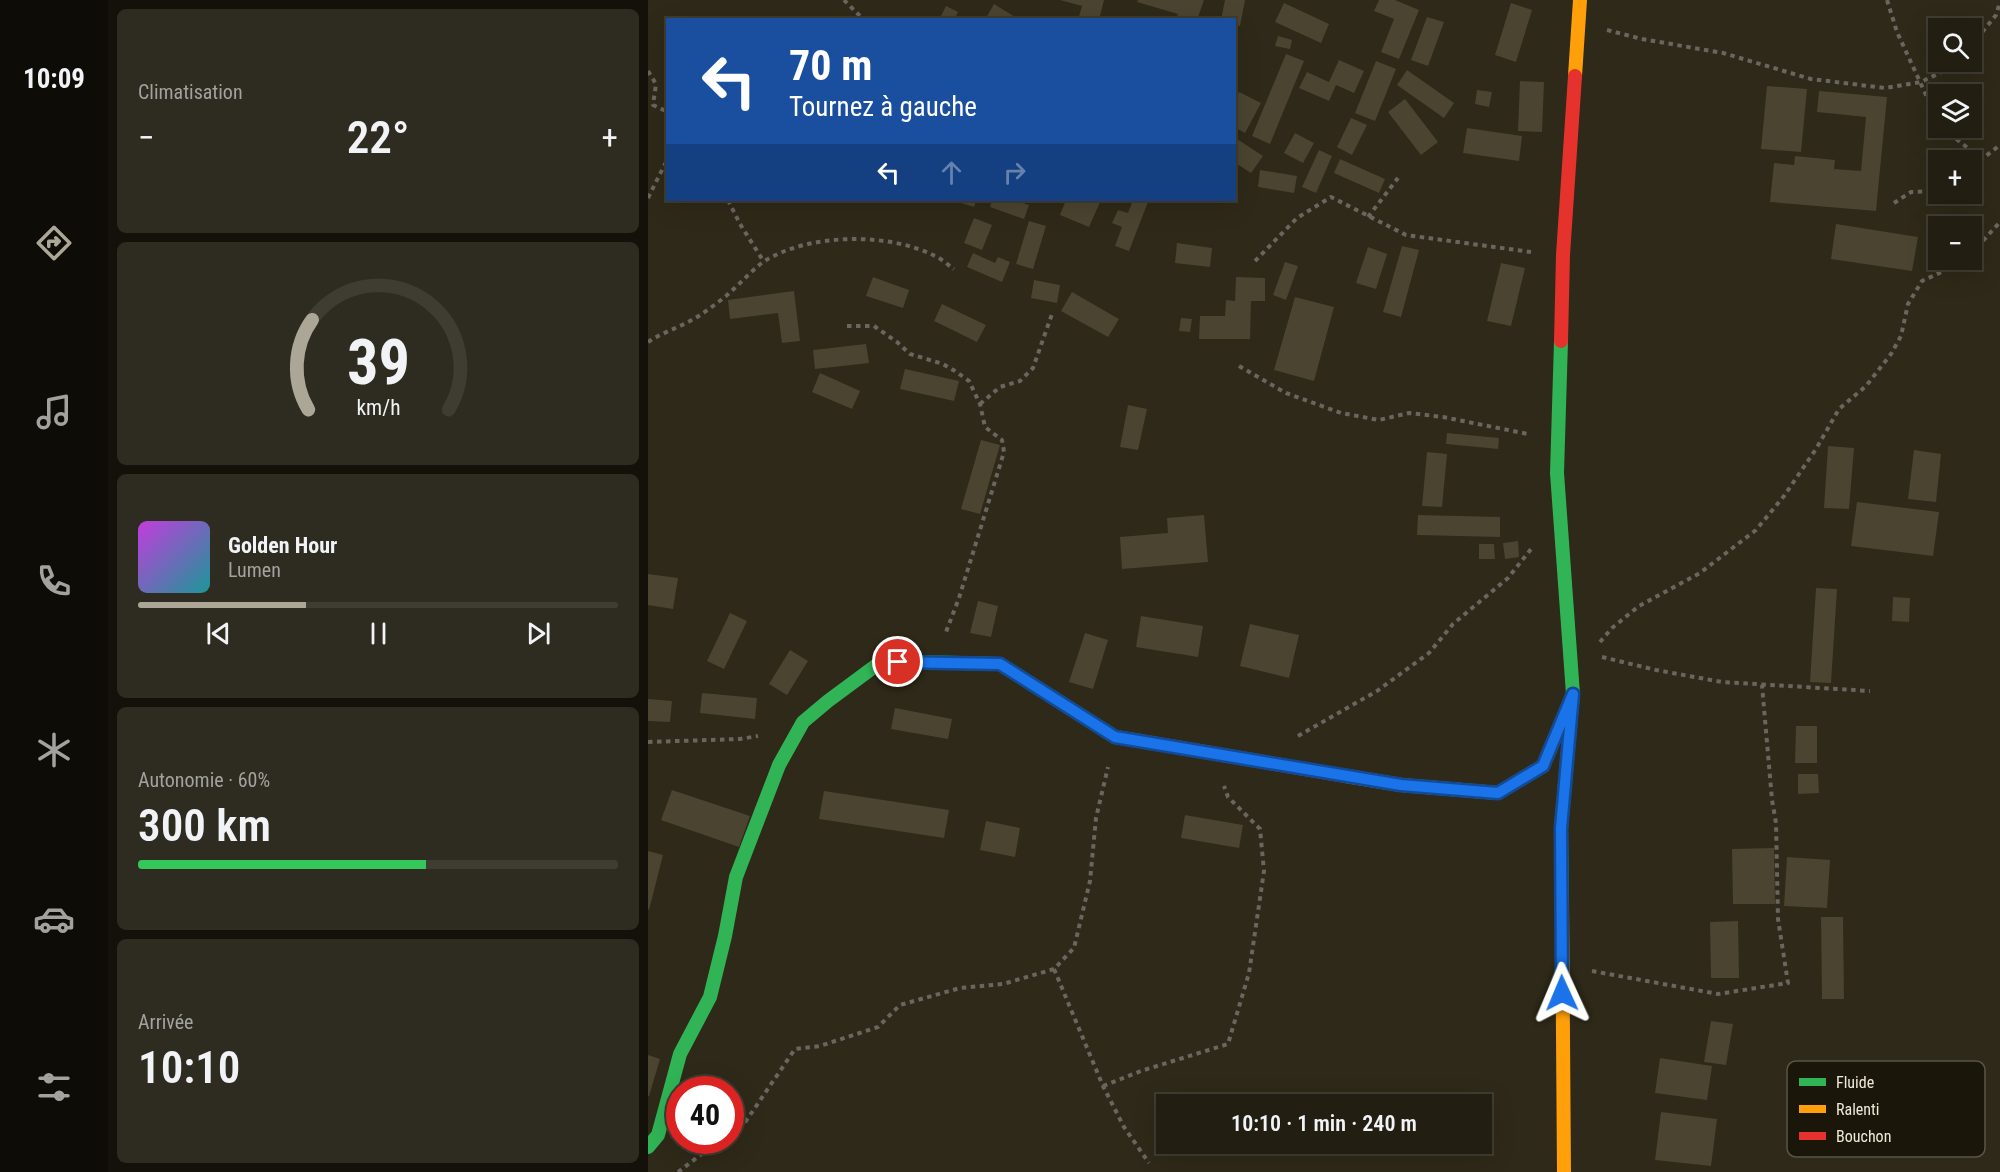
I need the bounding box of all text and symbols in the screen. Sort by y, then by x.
map controls [1928,18,1982,270]
button: search [1928,18,1982,72]
text: 70 m [789,41,872,90]
icon: left [690,42,768,120]
text: 10:09 [23,63,85,95]
text: Climatisation [138,80,243,104]
button: layers [1928,84,1982,138]
text: Tournez à gauche [789,91,977,123]
text: 22° [347,111,409,164]
text: − [138,118,155,157]
text: + [602,118,618,157]
button: + [1928,150,1982,204]
icon: left [872,156,905,189]
icon: ahead [935,156,968,189]
icon: right [998,156,1031,189]
button: − [1928,216,1982,270]
icon: directions [33,222,75,264]
text: 39 [346,327,410,400]
icon: music [33,391,75,433]
text: km/h [356,396,400,421]
text: Golden Hour [228,533,337,558]
text: Lumen [228,558,281,582]
icon: phone [33,560,75,602]
icon: previous [202,617,235,650]
icon: pause [362,617,395,650]
icon: next [522,617,555,650]
pin [872,636,923,687]
icon: arrive [881,645,914,678]
icon: climate [33,729,75,771]
text: Autonomie · 60% [138,768,270,792]
text: 300 km [138,799,271,852]
icon: car [33,898,75,940]
position arrow [1530,961,1594,1025]
text: Arrivée [138,1010,194,1034]
text: 10:10 [138,1041,240,1094]
legend [1787,1061,1985,1157]
icon: filters [33,1066,75,1108]
text: Fluide [1836,1073,1874,1092]
speed limit sign: 40 [666,1076,744,1154]
text: Ralenti [1836,1100,1879,1119]
text: 10:10 · 1 min · 240 m [1231,1111,1417,1136]
text: Bouchon [1836,1127,1891,1146]

